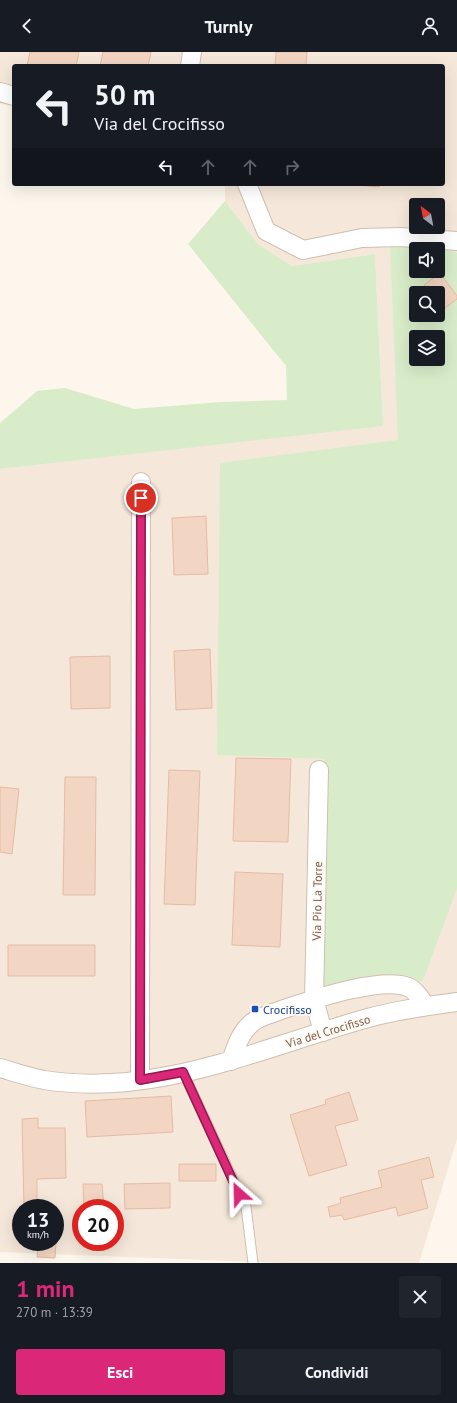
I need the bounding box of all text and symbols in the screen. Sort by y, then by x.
icon: back [16,15,38,37]
text: Turnly [204,15,253,38]
icon: person [419,15,441,37]
text: 50 m [94,76,155,113]
icon: left [28,80,80,132]
text: Via del Crocifisso [94,112,225,135]
icon: left [155,156,177,178]
icon: ahead [197,156,219,178]
icon: ahead [239,156,261,178]
icon: right [281,156,303,178]
north arrow [409,198,445,234]
map controls [409,198,445,366]
button: sound [409,242,445,278]
button: search [409,286,445,322]
button: layers [409,330,445,366]
pin [124,481,158,515]
icon: arrive [130,487,152,509]
street label: Via Pio La Torre [309,861,325,942]
place label: Crocifisso [263,1002,312,1017]
marker: Crocifisso [250,1004,260,1014]
street label: Via del Crocifisso [283,1011,372,1051]
position arrow [218,1173,260,1215]
speed limit sign: 20 [72,1199,124,1251]
text: 13 [27,1207,49,1233]
text: km/h [27,1228,49,1241]
text: 1 min [16,1273,75,1304]
button: close [399,1276,441,1318]
text: 270 m · 13:39 [16,1304,93,1321]
button: Esci [16,1349,225,1395]
button: Condividi [233,1349,441,1395]

